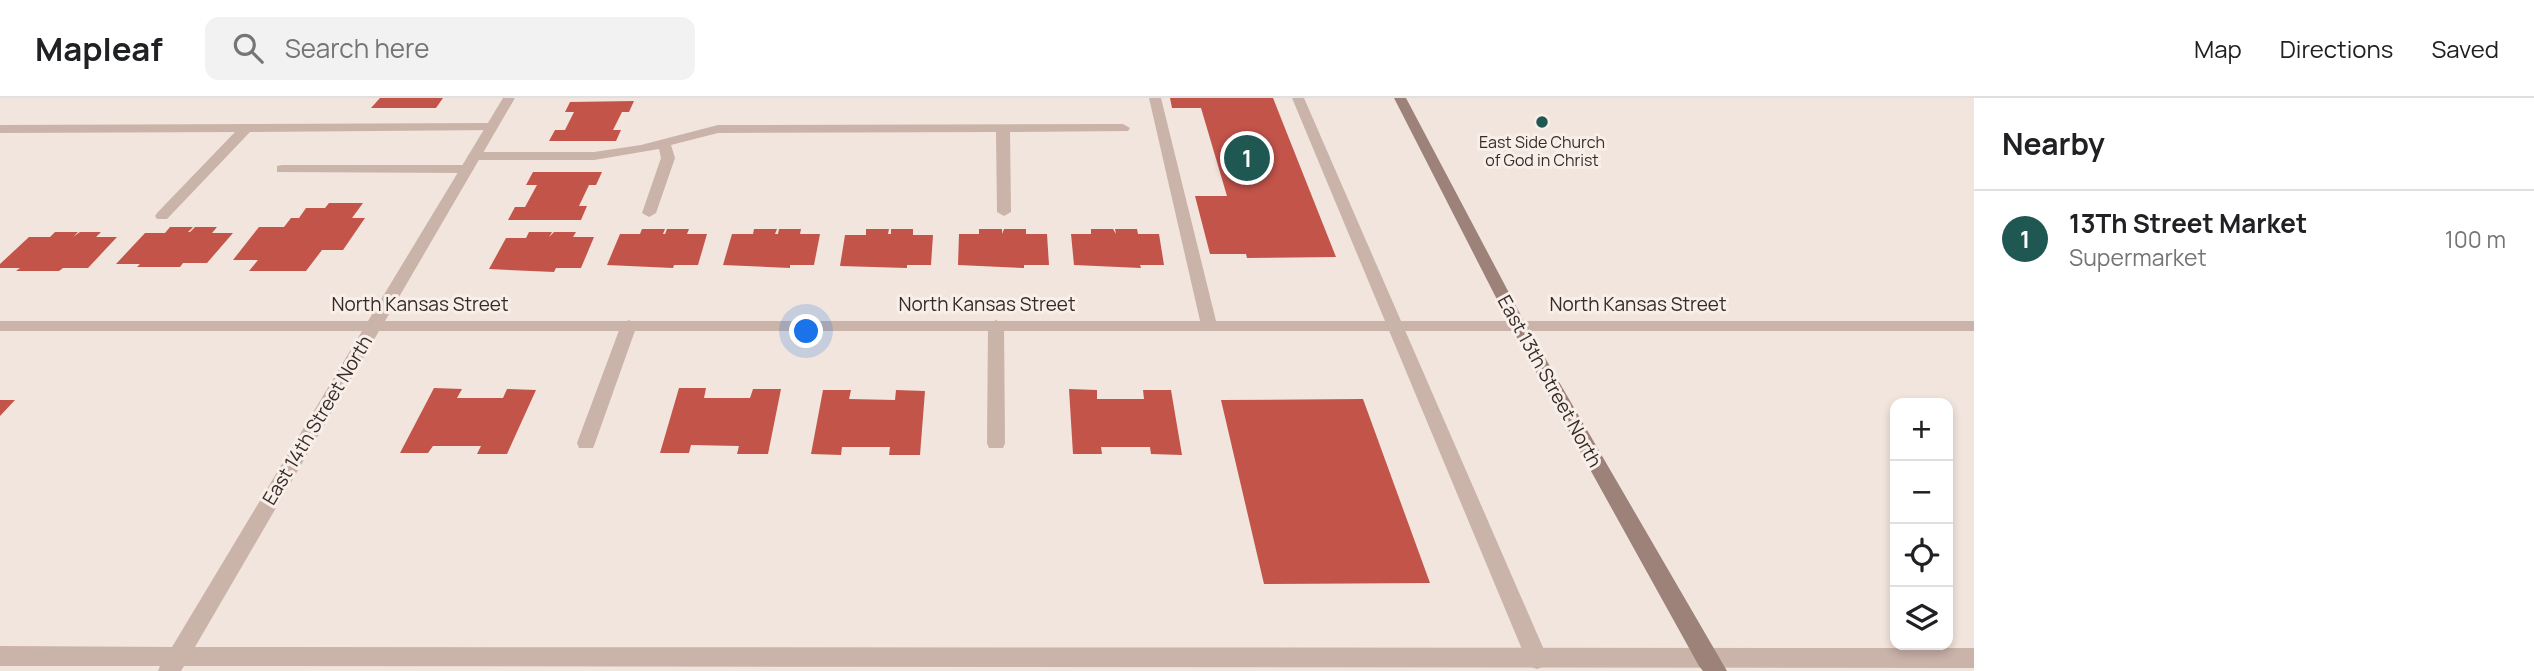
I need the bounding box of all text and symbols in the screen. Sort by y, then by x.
search box [205,17,695,80]
text: Mapleaf [35,26,163,71]
icon: search [229,29,267,67]
text: Search here [285,30,429,66]
text: Map [2194,32,2242,65]
text: Directions [2280,32,2393,65]
text: Saved [2431,32,2499,65]
marker: East Side Church of God in Christ [1534,114,1550,130]
text: Nearby [2002,123,2105,164]
place label: East Side Church of God in Christ [1479,131,1605,171]
pin: 1 [1224,132,1270,184]
text: 13Th Street Market [2069,205,2307,241]
text: 1 [2020,223,2030,255]
text: 100 m [2445,223,2506,255]
text: Supermarket [2069,241,2207,273]
street label: East 13th Street North [1492,290,1608,472]
street label: North Kansas Street [331,291,509,317]
street label: North Kansas Street [898,291,1076,317]
street label: North Kansas Street [1549,291,1727,317]
your location [789,314,823,348]
street label: East 14th Street North [256,330,378,510]
map controls [1890,398,1953,650]
button: + [1890,398,1953,461]
button: − [1890,461,1953,524]
button: locate [1890,524,1953,587]
button: layers [1890,587,1953,650]

